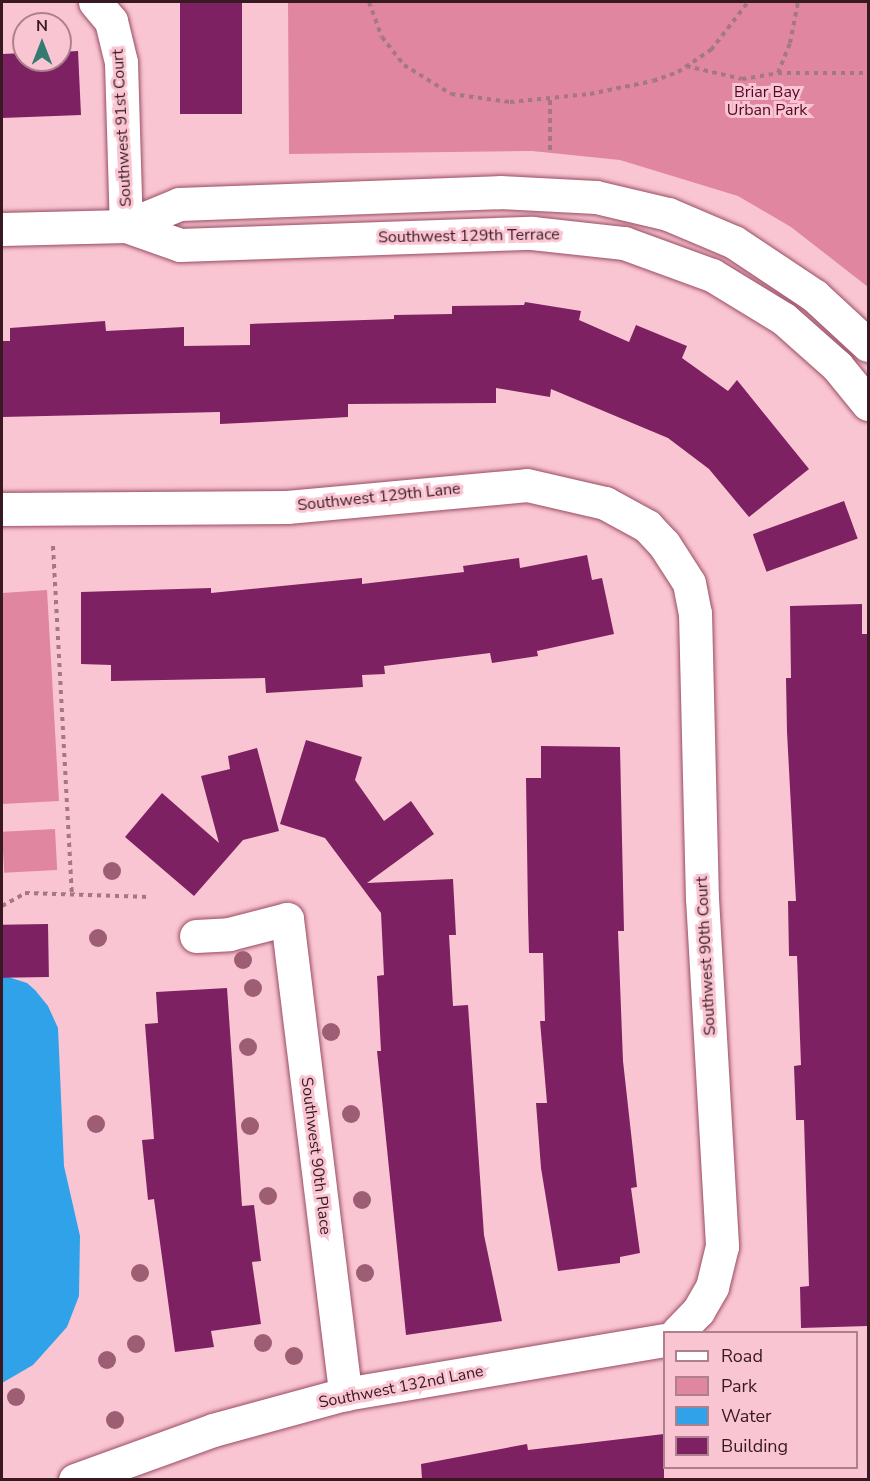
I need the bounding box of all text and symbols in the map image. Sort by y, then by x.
north arrow [12,12,72,72]
text: N [36,15,48,37]
street label: Southwest 91st Court [108,49,136,207]
park label: Briar Bay Urban Park [727,82,807,120]
street label: Southwest 129th Terrace [378,225,560,247]
street label: Southwest 129th Lane [297,479,461,515]
street label: Southwest 90th Court [692,876,720,1036]
street label: Southwest 90th Place [297,1076,335,1236]
legend [663,1331,858,1469]
text: Road [721,1344,763,1368]
street label: Southwest 132nd Lane [317,1362,485,1412]
text: Park [721,1374,757,1398]
text: Water [721,1404,772,1428]
text: Building [721,1434,788,1458]

